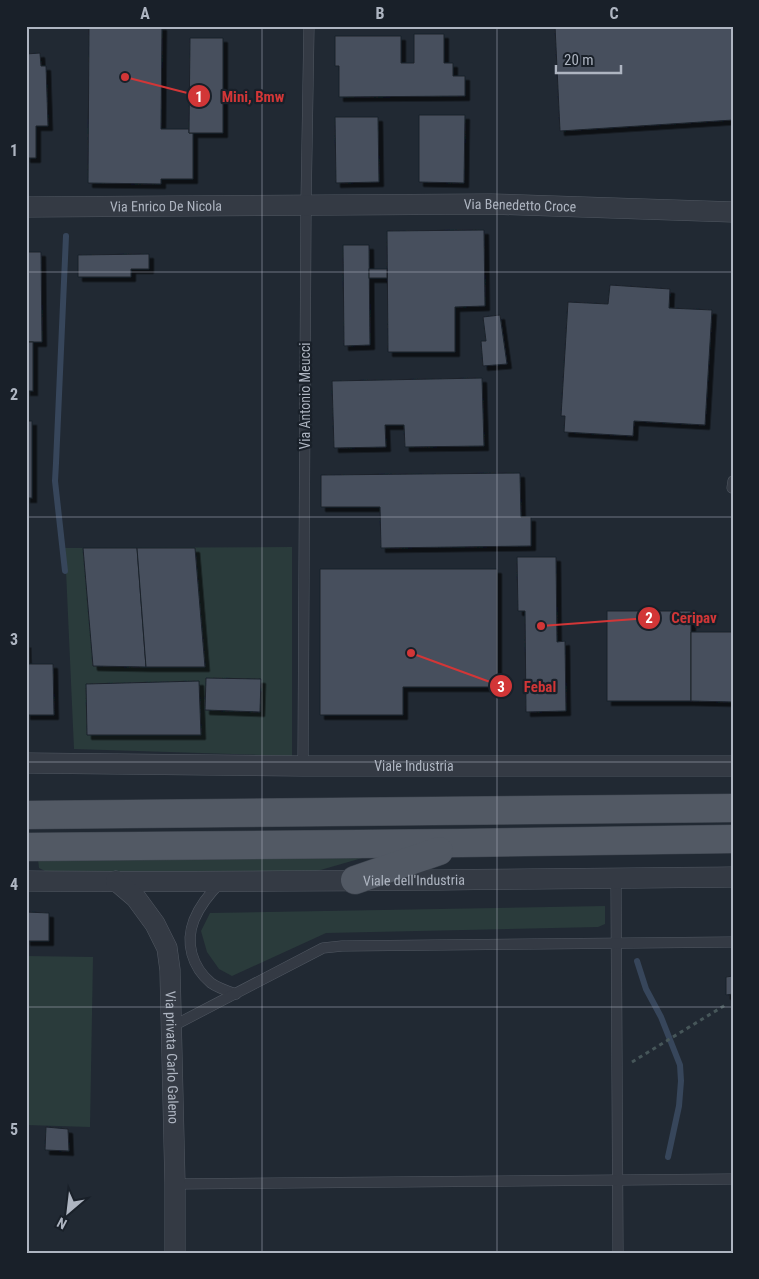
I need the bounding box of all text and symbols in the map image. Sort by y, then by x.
text: A [140,4,150,23]
text: B [376,4,385,23]
text: C [609,4,619,23]
scale bar [556,42,622,74]
text: 20 m [564,51,594,69]
callout: Mini, Bmw [187,81,294,111]
text: 1 [195,88,203,106]
text: Mini, Bmw [222,88,285,106]
text: 1 [10,141,18,160]
street label: Via Benedetto Croce [464,196,577,215]
street label: Via Enrico De Nicola [110,198,222,214]
street label: Via Antonio Meucci [297,342,313,450]
text: 2 [10,385,18,404]
callout: Ceripav [636,603,727,633]
text: 2 [645,609,653,627]
text: Ceripav [671,609,717,627]
text: 3 [10,630,18,649]
callout: Febal [489,671,566,701]
text: 3 [497,678,505,696]
text: Febal [524,678,556,696]
street label: Viale Industria [374,758,454,774]
street label: Viale dell'Industria [363,872,465,889]
text: 4 [10,875,18,894]
street label: Via privata Carlo Galeno [162,991,182,1124]
text: 5 [10,1120,18,1139]
north arrow [42,1186,92,1236]
text: N [54,1214,69,1233]

